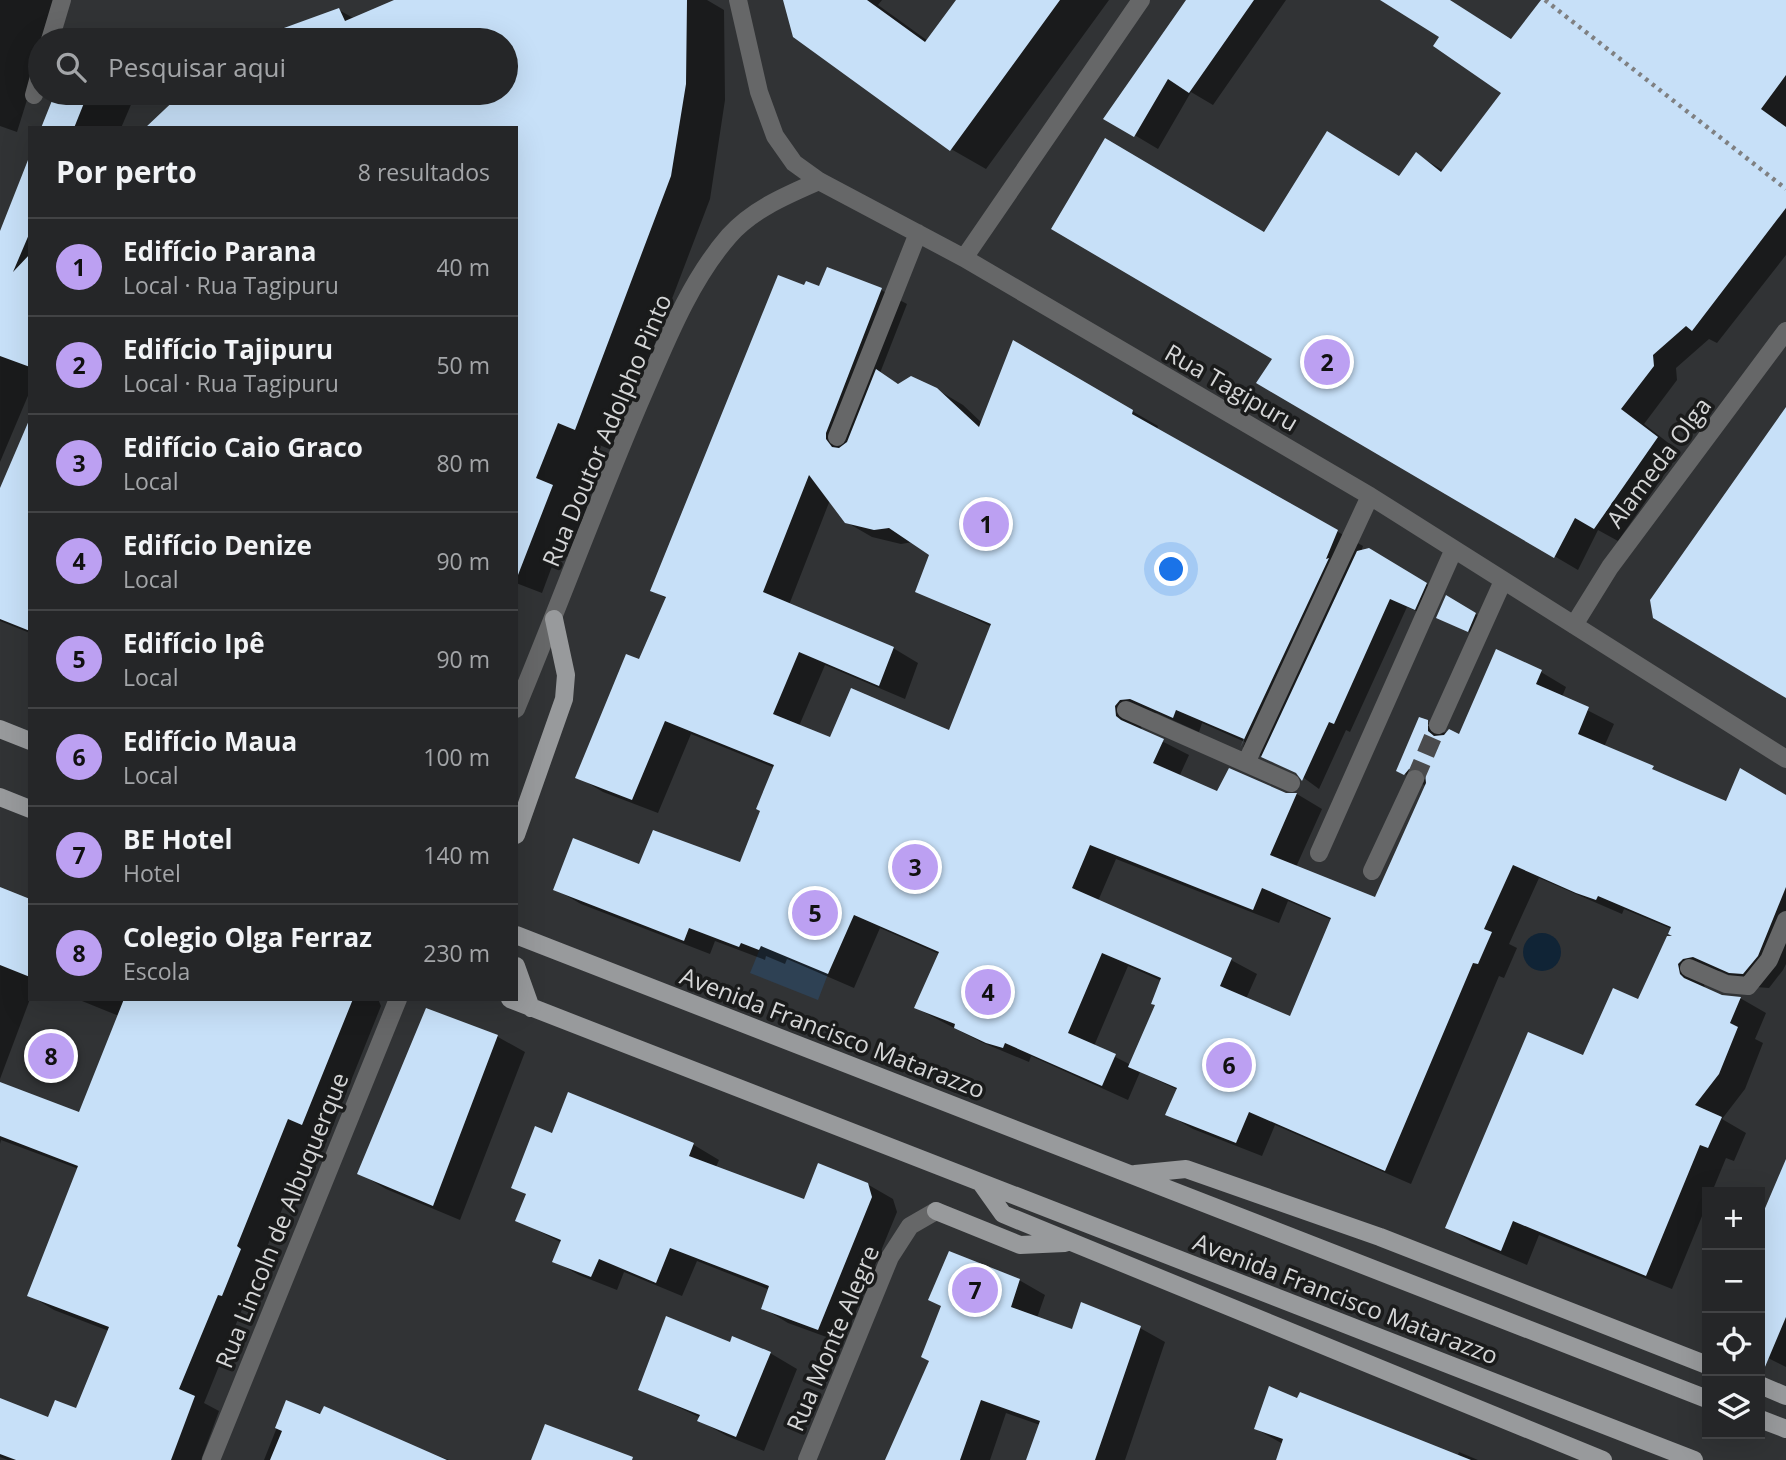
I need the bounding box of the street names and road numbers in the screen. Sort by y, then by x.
street label: Rua Doutor Adolpho Pinto [534,289,678,571]
street label: Rua Tagipuru [1159,336,1305,438]
street label: Alameda Olga [1598,390,1718,534]
street label: Avenida Francisco Matarazzo [676,959,990,1105]
street label: Rua Lincoln de Albuquerque [207,1067,355,1373]
street label: Avenida Francisco Matarazzo [1189,1225,1503,1371]
street label: Rua Monte Alegre [778,1240,886,1436]

